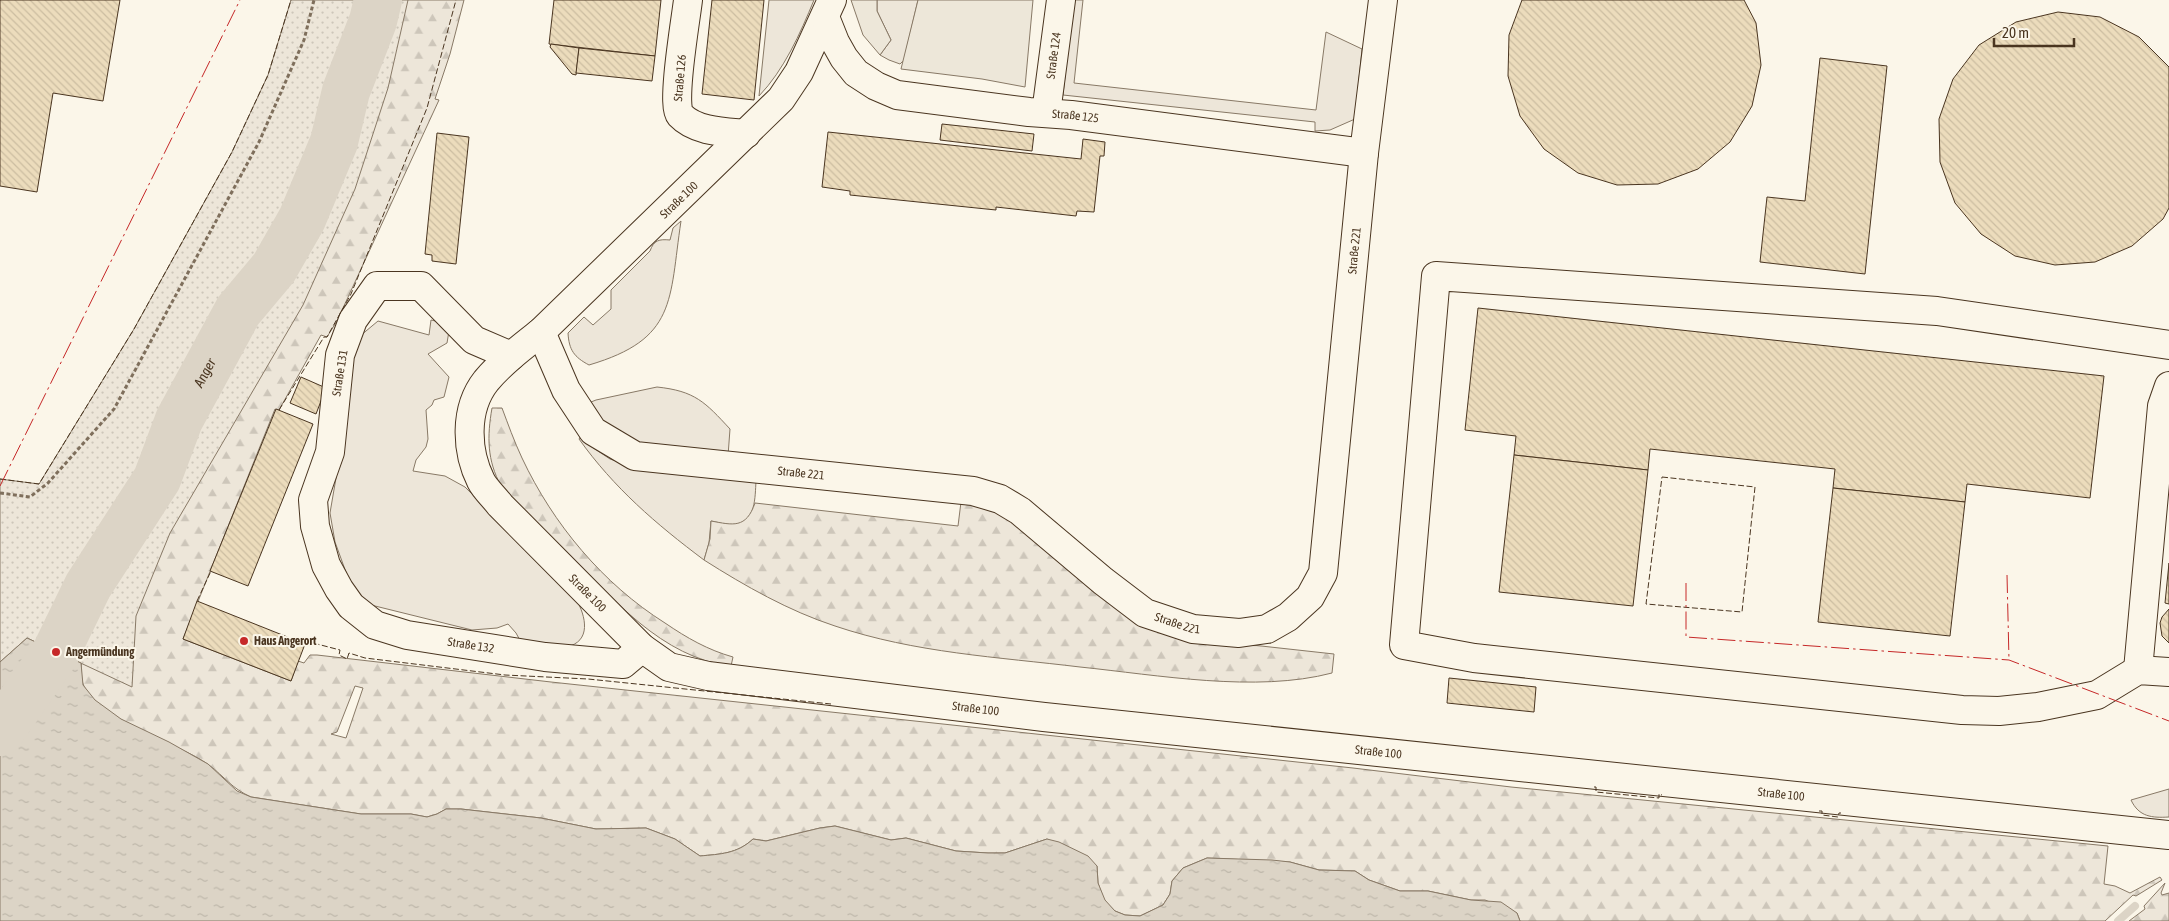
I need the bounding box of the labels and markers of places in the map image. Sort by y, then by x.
place label: Haus Angerort [254,634,317,648]
marker: Haus Angerort [238,635,250,647]
place label: Angermündung [65,645,135,659]
marker: Angermündung [50,646,62,658]

